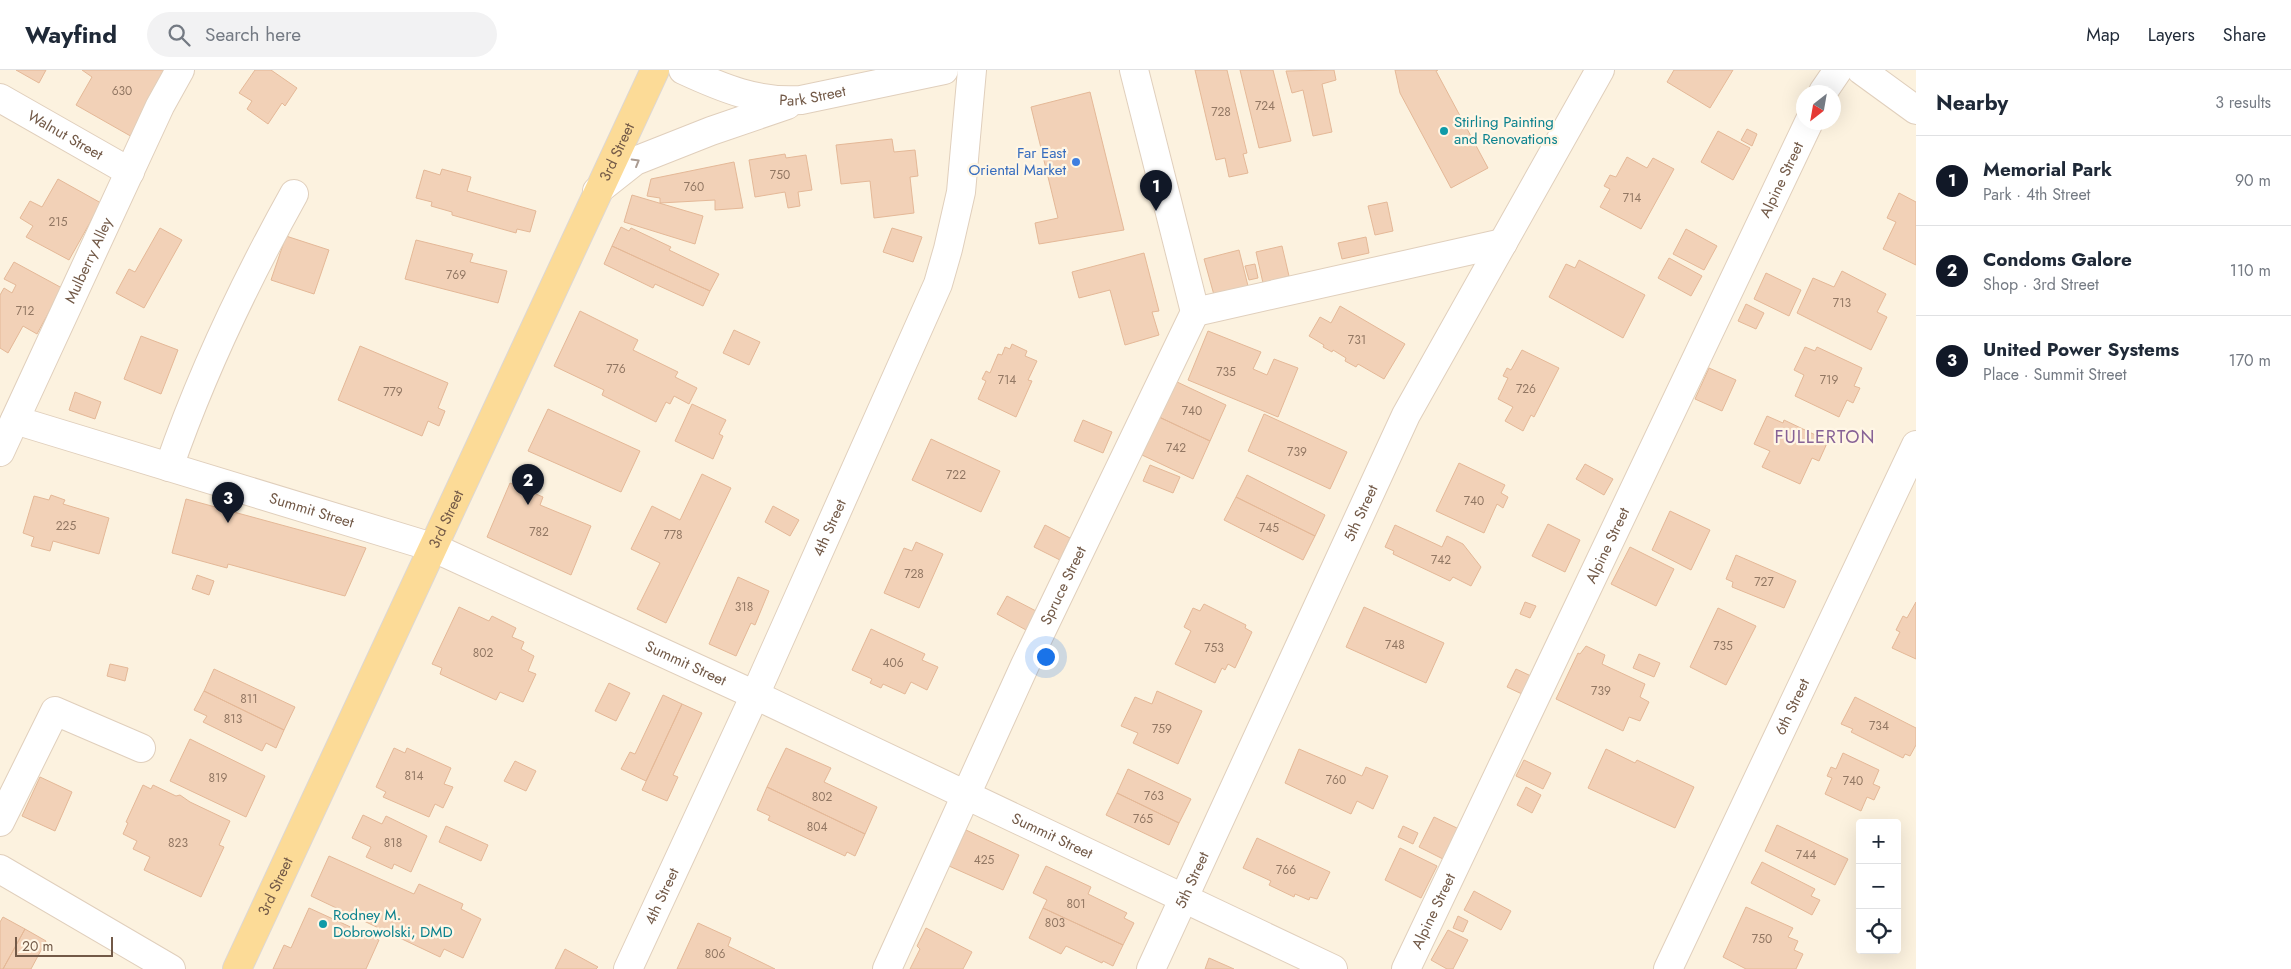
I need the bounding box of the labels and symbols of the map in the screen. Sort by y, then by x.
street label: Park Street [779,80,848,111]
house number: 630 [112,82,132,100]
north arrow [1796,85,1841,130]
house number: 724 [1255,97,1275,115]
house number: 728 [1211,103,1231,121]
street label: Walnut Street [23,105,107,166]
place label: Stirling Painting and Renovations [1454,111,1558,150]
street label: 3rd Street [594,119,640,185]
marker: Stirling Painting and Renovations [1438,125,1450,137]
street label: Alpine Street [1754,138,1809,221]
place label: Far East Oriental Market [969,142,1066,181]
marker: Far East Oriental Market [1070,156,1082,168]
one-way arrow [630,159,639,169]
house number: 750 [770,166,790,184]
pin: 1 [1140,170,1172,211]
house number: 760 [684,178,704,196]
house number: 714 [1623,189,1641,207]
house number: 215 [49,213,68,231]
street label: Mulberry Alley [59,213,118,307]
house number: 769 [446,266,466,284]
house number: 713 [1833,294,1852,312]
house number: 712 [16,302,34,320]
house number: 731 [1348,331,1366,349]
house number: 776 [606,360,626,378]
house number: 735 [1216,363,1236,381]
house number: 714 [998,371,1016,389]
house number: 719 [1820,371,1838,389]
house number: 726 [1516,380,1536,398]
house number: 779 [383,383,403,401]
house number: 740 [1182,402,1202,420]
district label: FULLERTON [1774,424,1876,450]
house number: 742 [1166,439,1186,457]
house number: 739 [1287,443,1307,461]
pin: 2 [512,464,544,505]
house number: 722 [946,466,966,484]
street label: 5th Street [1338,481,1384,545]
pin: 3 [212,482,244,523]
street label: 3rd Street [423,486,469,552]
street label: Summit Street [267,487,357,534]
house number: 740 [1464,492,1484,510]
street label: 4th Street [807,495,852,560]
street label: Alpine Street [1580,503,1635,587]
house number: 225 [56,517,76,535]
house number: 745 [1259,519,1279,537]
house number: 782 [529,523,549,541]
house number: 778 [663,526,683,544]
street label: Spruce Street [1035,542,1092,629]
house number: 742 [1431,551,1451,569]
house number: 728 [904,565,924,583]
house number: 727 [1754,573,1774,591]
house number: 318 [735,598,753,616]
street label: Summit Street [641,635,730,692]
house number: 748 [1385,636,1405,654]
house number: 735 [1713,637,1733,655]
house number: 753 [1204,639,1224,657]
house number: 802 [473,644,493,662]
your location [1033,644,1059,670]
house number: 406 [882,654,904,672]
street label: 6th Street [1769,674,1815,739]
house number: 739 [1591,682,1611,700]
house number: 811 [240,690,258,708]
house number: 813 [224,710,243,728]
house number: 734 [1869,717,1889,735]
house number: 759 [1152,720,1172,738]
house number: 814 [405,767,423,785]
house number: 819 [209,769,228,787]
house number: 760 [1326,771,1346,789]
house number: 740 [1843,772,1863,790]
house number: 763 [1144,787,1164,805]
house number: 802 [812,788,832,806]
street label: Summit Street [1008,807,1097,865]
house number: 765 [1133,810,1153,828]
house number: 804 [807,818,827,836]
house number: 823 [168,834,188,852]
house number: 818 [384,834,402,852]
house number: 744 [1796,846,1816,864]
street label: 5th Street [1169,848,1215,912]
house number: 425 [974,851,995,869]
street label: 3rd Street [252,853,299,919]
house number: 766 [1276,861,1296,879]
street label: 4th Street [639,864,685,929]
street label: Alpine Street [1406,869,1461,953]
house number: 801 [1066,895,1086,913]
place label: Rodney M. Dobrowolski, DMD [333,904,453,943]
house number: 803 [1045,914,1066,932]
marker: Rodney M. Dobrowolski, DMD [317,918,329,930]
house number: 750 [1752,930,1772,948]
scale bar [15,934,112,957]
house number: 806 [705,945,725,963]

